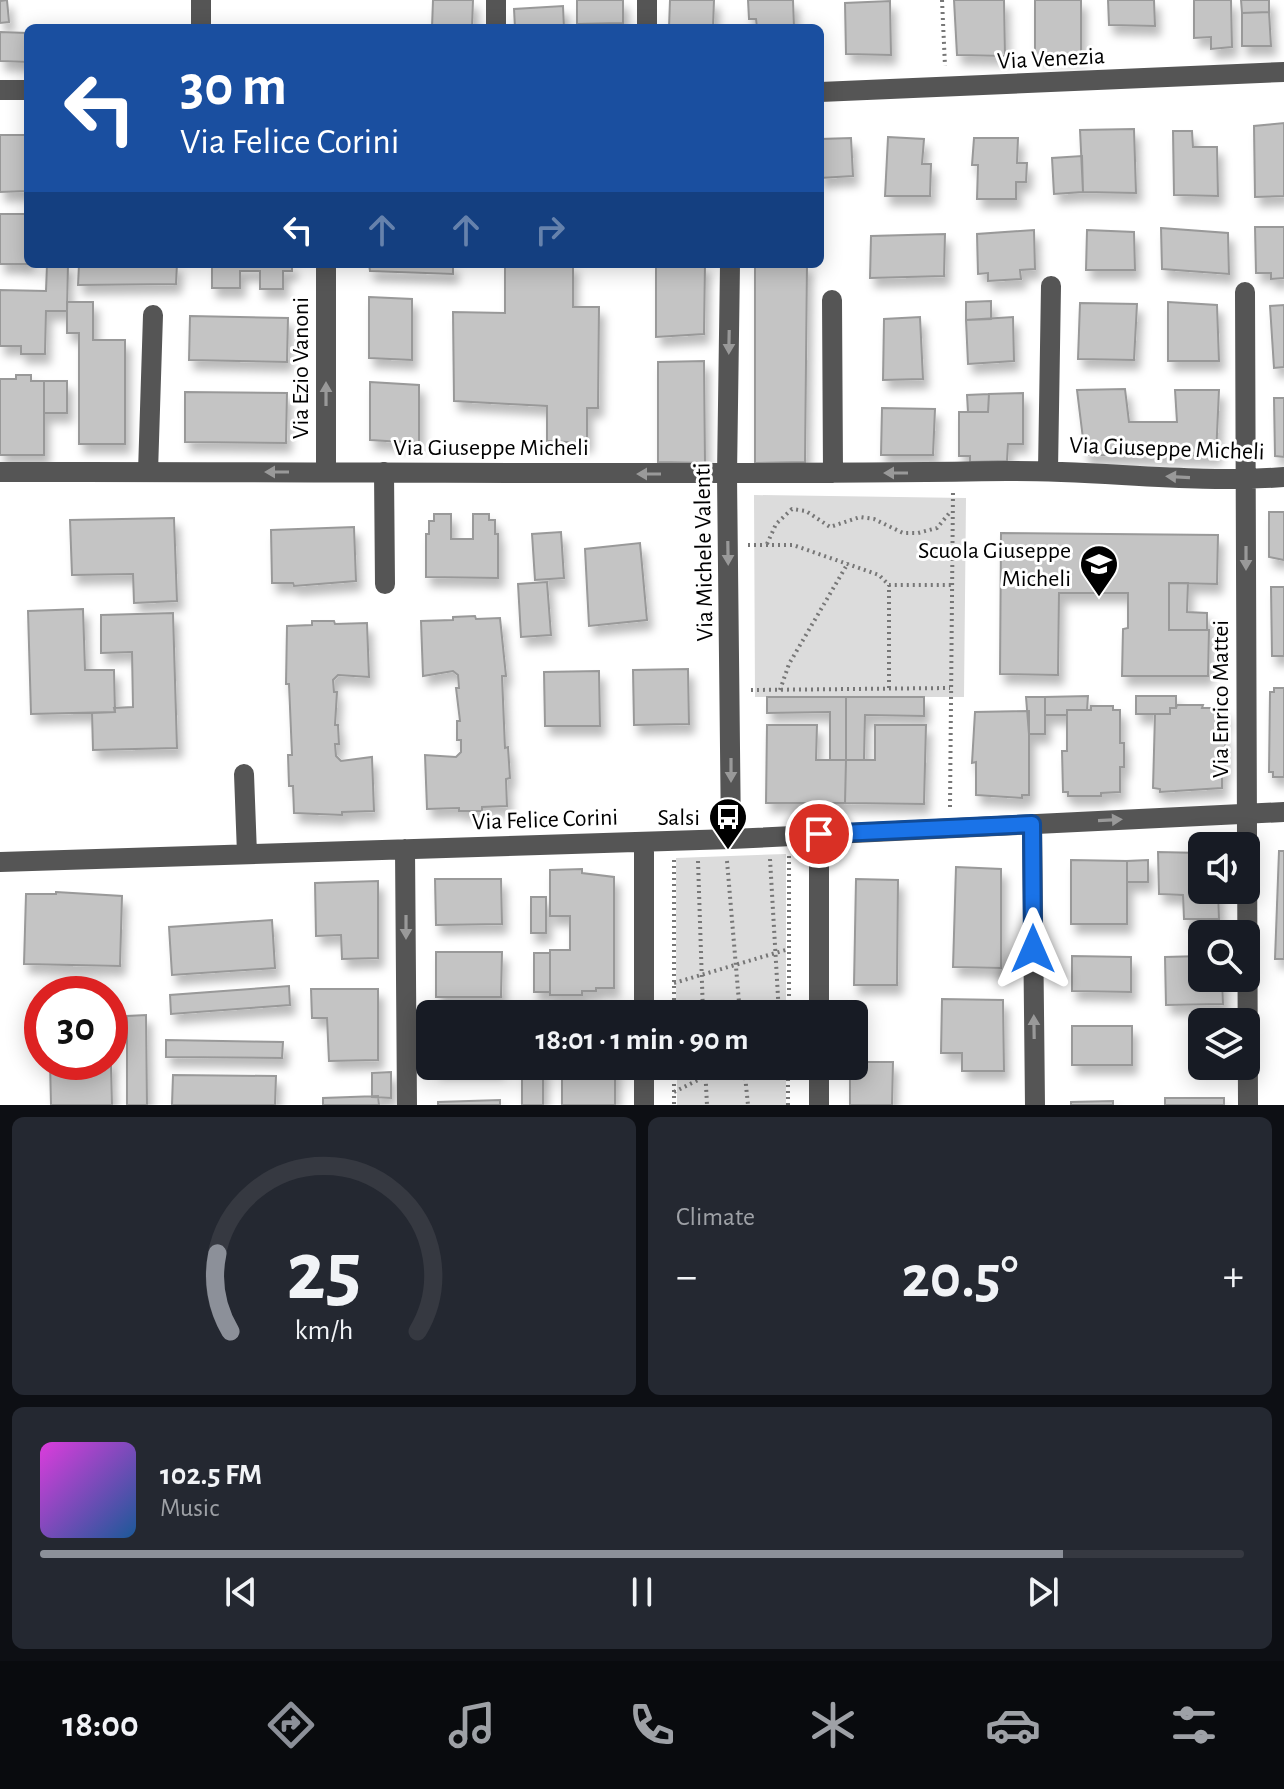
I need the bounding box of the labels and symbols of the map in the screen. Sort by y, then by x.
street label: Via Venezia [996,44,1106,74]
street label: Via Ezio Vanoni [289,297,313,439]
one-way arrow [723,330,735,355]
one-way arrow [320,381,332,406]
street label: Via Giuseppe Micheli [1069,434,1265,464]
street label: Via Giuseppe Micheli [393,436,589,460]
street label: Via Michele Valenti [690,462,718,642]
one-way arrow [264,466,289,478]
one-way arrow [883,467,908,479]
one-way arrow [636,468,661,480]
one-way arrow [1165,470,1190,483]
place label: Scuola Giuseppe Micheli [918,539,1071,591]
one-way arrow [722,541,735,566]
school or university icon: Scuola Giuseppe Micheli [1078,543,1120,598]
one-way arrow [1240,546,1252,571]
street label: Via Enrico Mattei [1209,620,1233,778]
one-way arrow [725,758,737,783]
bus stop icon: Salsi [707,796,749,851]
pin [785,800,853,868]
street label: Via Felice Corini [472,805,619,835]
place label: Salsi [657,806,700,830]
one-way arrow [1098,814,1123,827]
position arrow [991,907,1075,991]
one-way arrow [400,915,412,940]
speed limit sign: 30 [24,976,128,1080]
one-way arrow [1028,1014,1040,1039]

